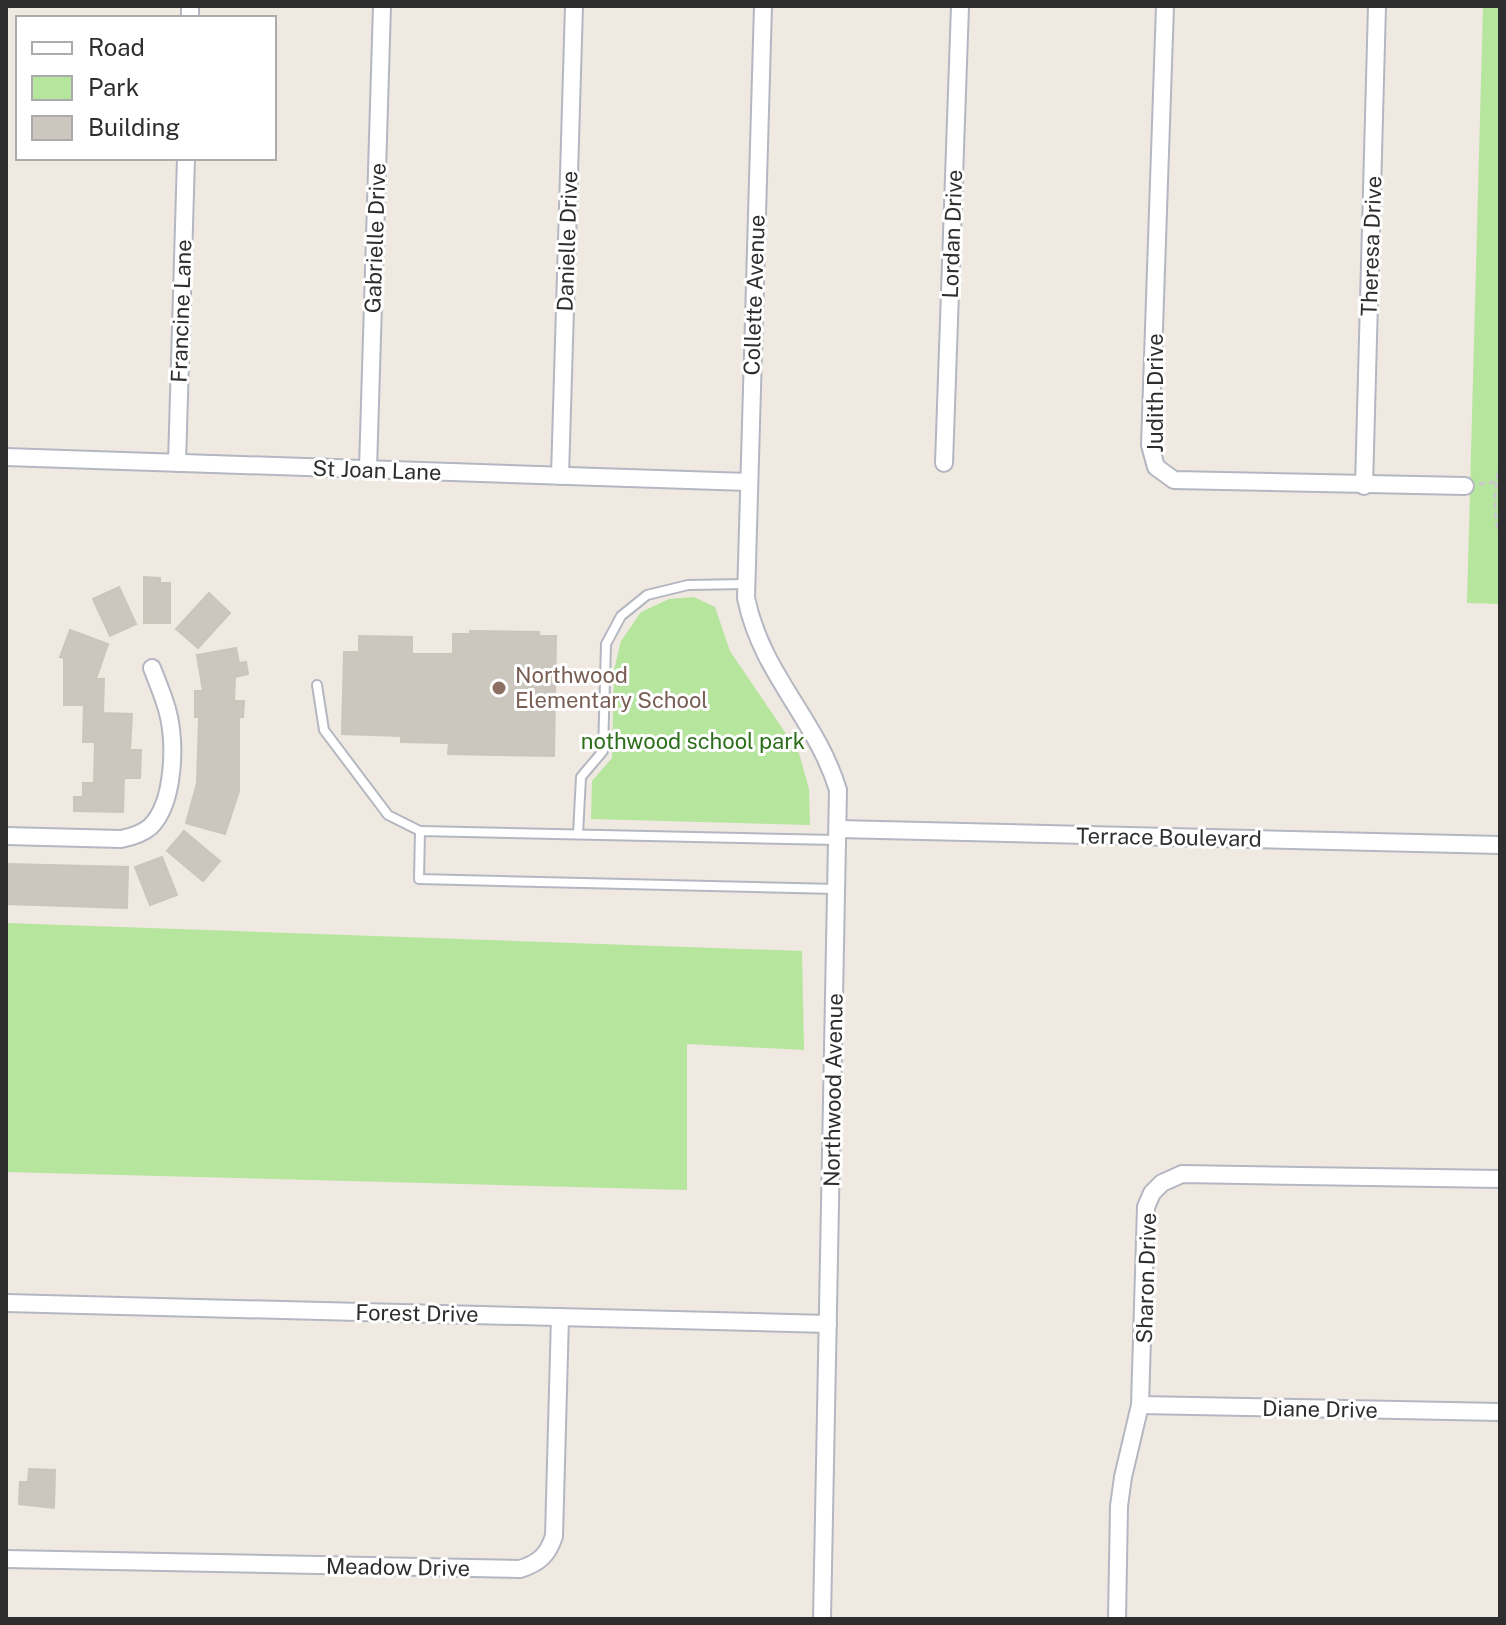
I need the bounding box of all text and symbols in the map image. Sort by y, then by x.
legend [16,16,276,160]
text: Road [88,33,145,61]
text: Park [88,73,139,101]
text: Building [88,113,180,141]
street label: Gabrielle Drive [359,162,391,314]
street label: Lordan Drive [937,169,967,299]
street label: Danielle Drive [552,170,582,312]
street label: Theresa Drive [1356,175,1386,317]
street label: Collette Avenue [738,214,770,376]
street label: Francine Lane [166,239,196,383]
street label: Judith Drive [1142,333,1168,453]
street label: St Joan Lane [312,455,442,485]
place label: Northwood Elementary School [515,662,708,713]
marker: Northwood Elementary School [490,679,508,697]
park label: nothwood school park [581,728,805,754]
street label: Terrace Boulevard [1076,822,1262,852]
street label: Northwood Avenue [818,993,848,1187]
street label: Sharon Drive [1131,1212,1161,1344]
street label: Forest Drive [355,1299,479,1327]
street label: Diane Drive [1262,1395,1378,1423]
street label: Meadow Drive [326,1553,470,1581]

